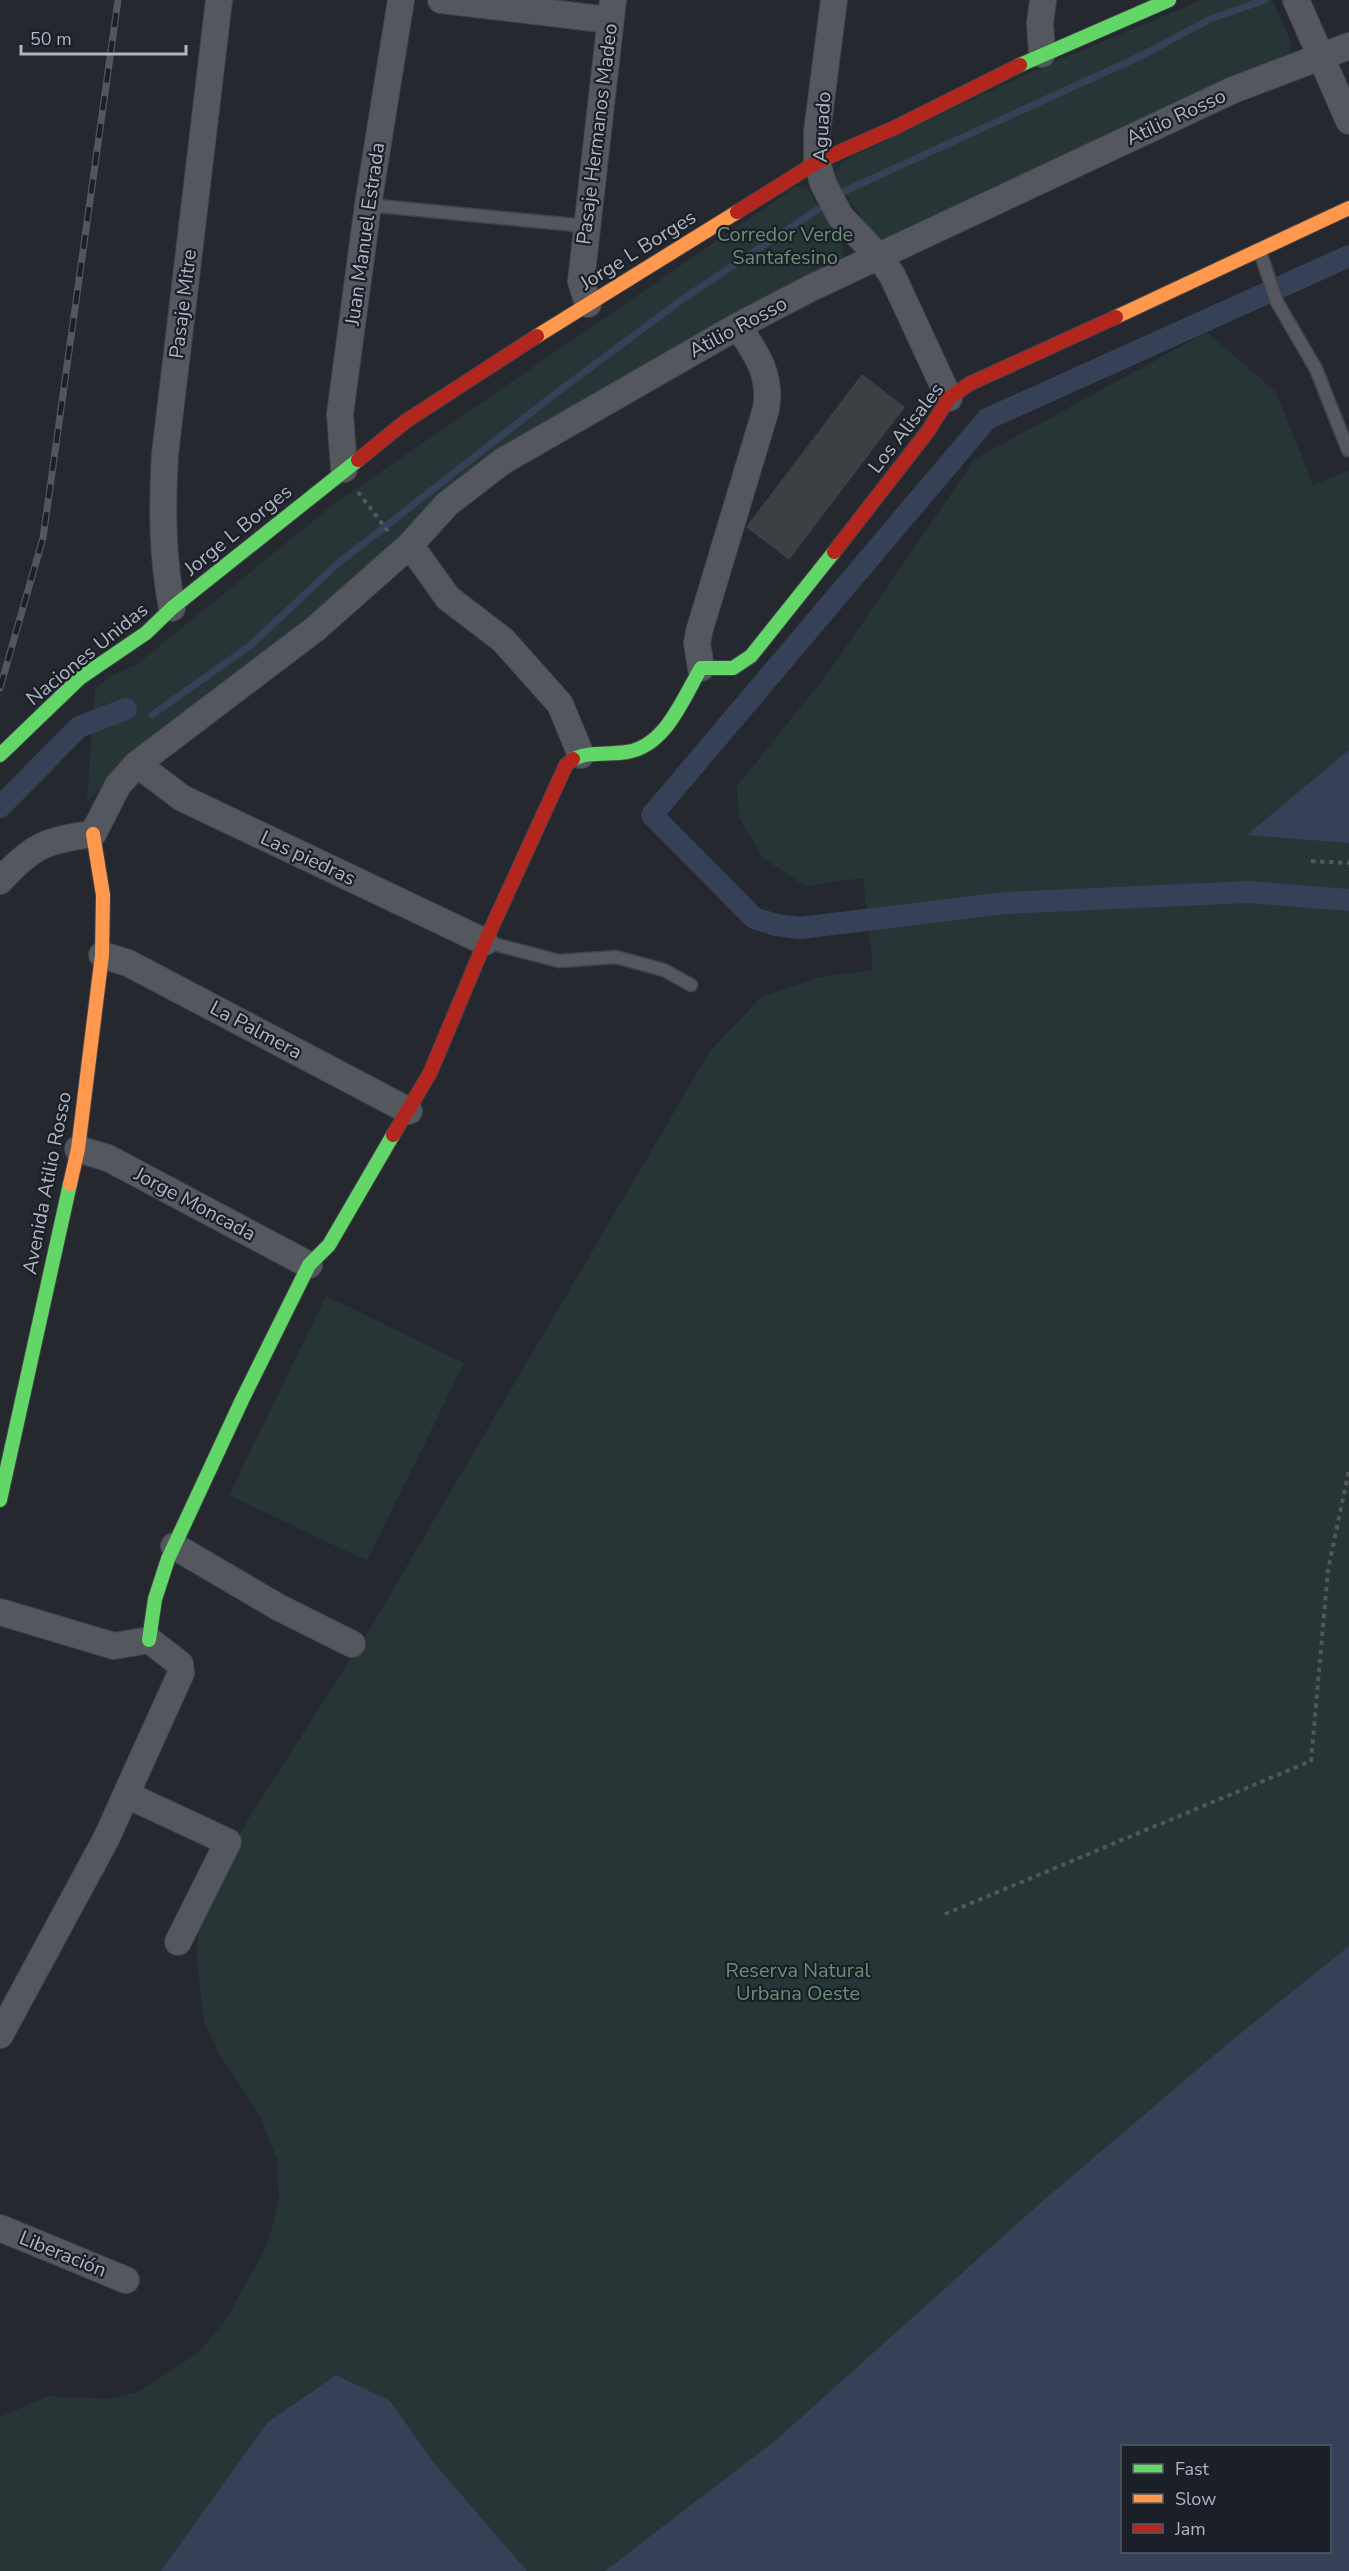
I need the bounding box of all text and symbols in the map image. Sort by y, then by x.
scale bar [21,18,186,56]
street label: Pasaje Hermanos Madeo [570,22,624,246]
text: 50 m [30,27,72,51]
street label: Atilio Rosso [1122,82,1230,152]
street label: Aguado [807,91,837,163]
street label: Juan Manuel Estrada [339,141,391,328]
street label: Jorge L Borges [574,204,701,297]
park label: Corredor Verde Santafesino [717,221,853,271]
street label: Pasaje Mitre [163,248,203,360]
street label: Atilio Rosso [684,290,792,364]
street label: Los Alisales [862,377,950,479]
street label: Jorge L Borges [178,478,298,583]
street label: Naciones Unidas [20,596,154,712]
street label: Las piedras [256,824,360,892]
street label: La Palmera [205,994,307,1066]
street label: Avenida Atilio Rosso [16,1089,78,1277]
street label: Jorge Moncada [129,1160,260,1247]
park label: Reserva Natural Urbana Oeste [726,1957,871,2007]
street label: Liberación [15,2224,111,2284]
legend [1121,2445,1331,2553]
text: Fast [1175,2457,1210,2481]
text: Slow [1175,2487,1216,2511]
text: Jam [1174,2517,1206,2541]

